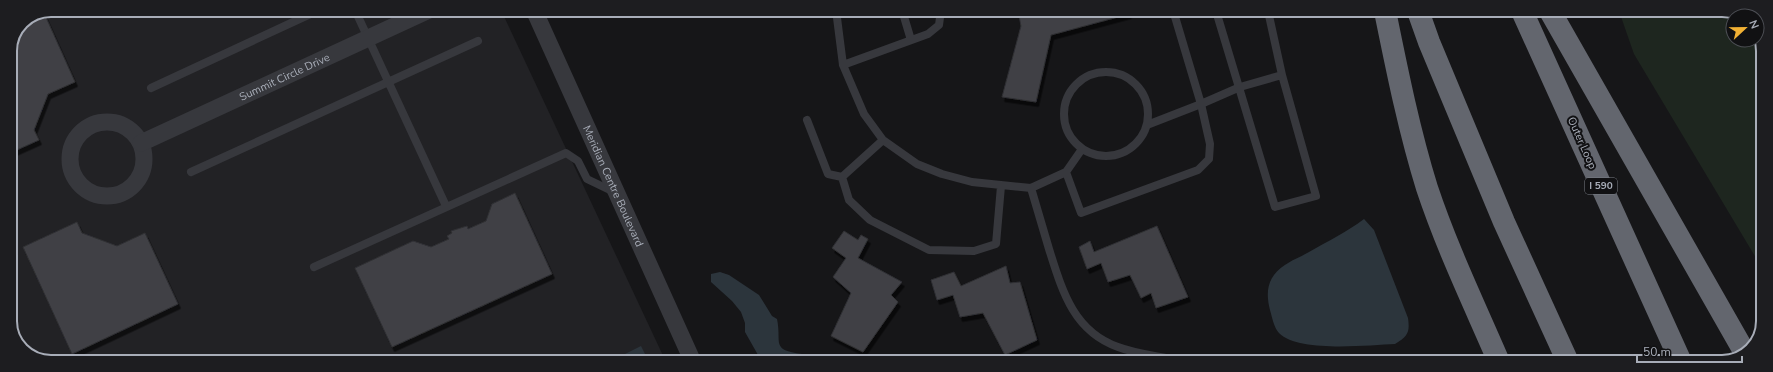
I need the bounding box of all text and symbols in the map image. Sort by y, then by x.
north arrow [1725,8,1765,48]
text: N [1745,18,1762,31]
street label: Summit Circle Drive [237,49,332,104]
street label: Outer Loop [1564,115,1600,171]
street label: Meridian Centre Boulevard [580,123,647,249]
road number: I 590 [1585,178,1617,194]
scale bar [1637,338,1742,364]
text: 50 m [1643,344,1671,360]

